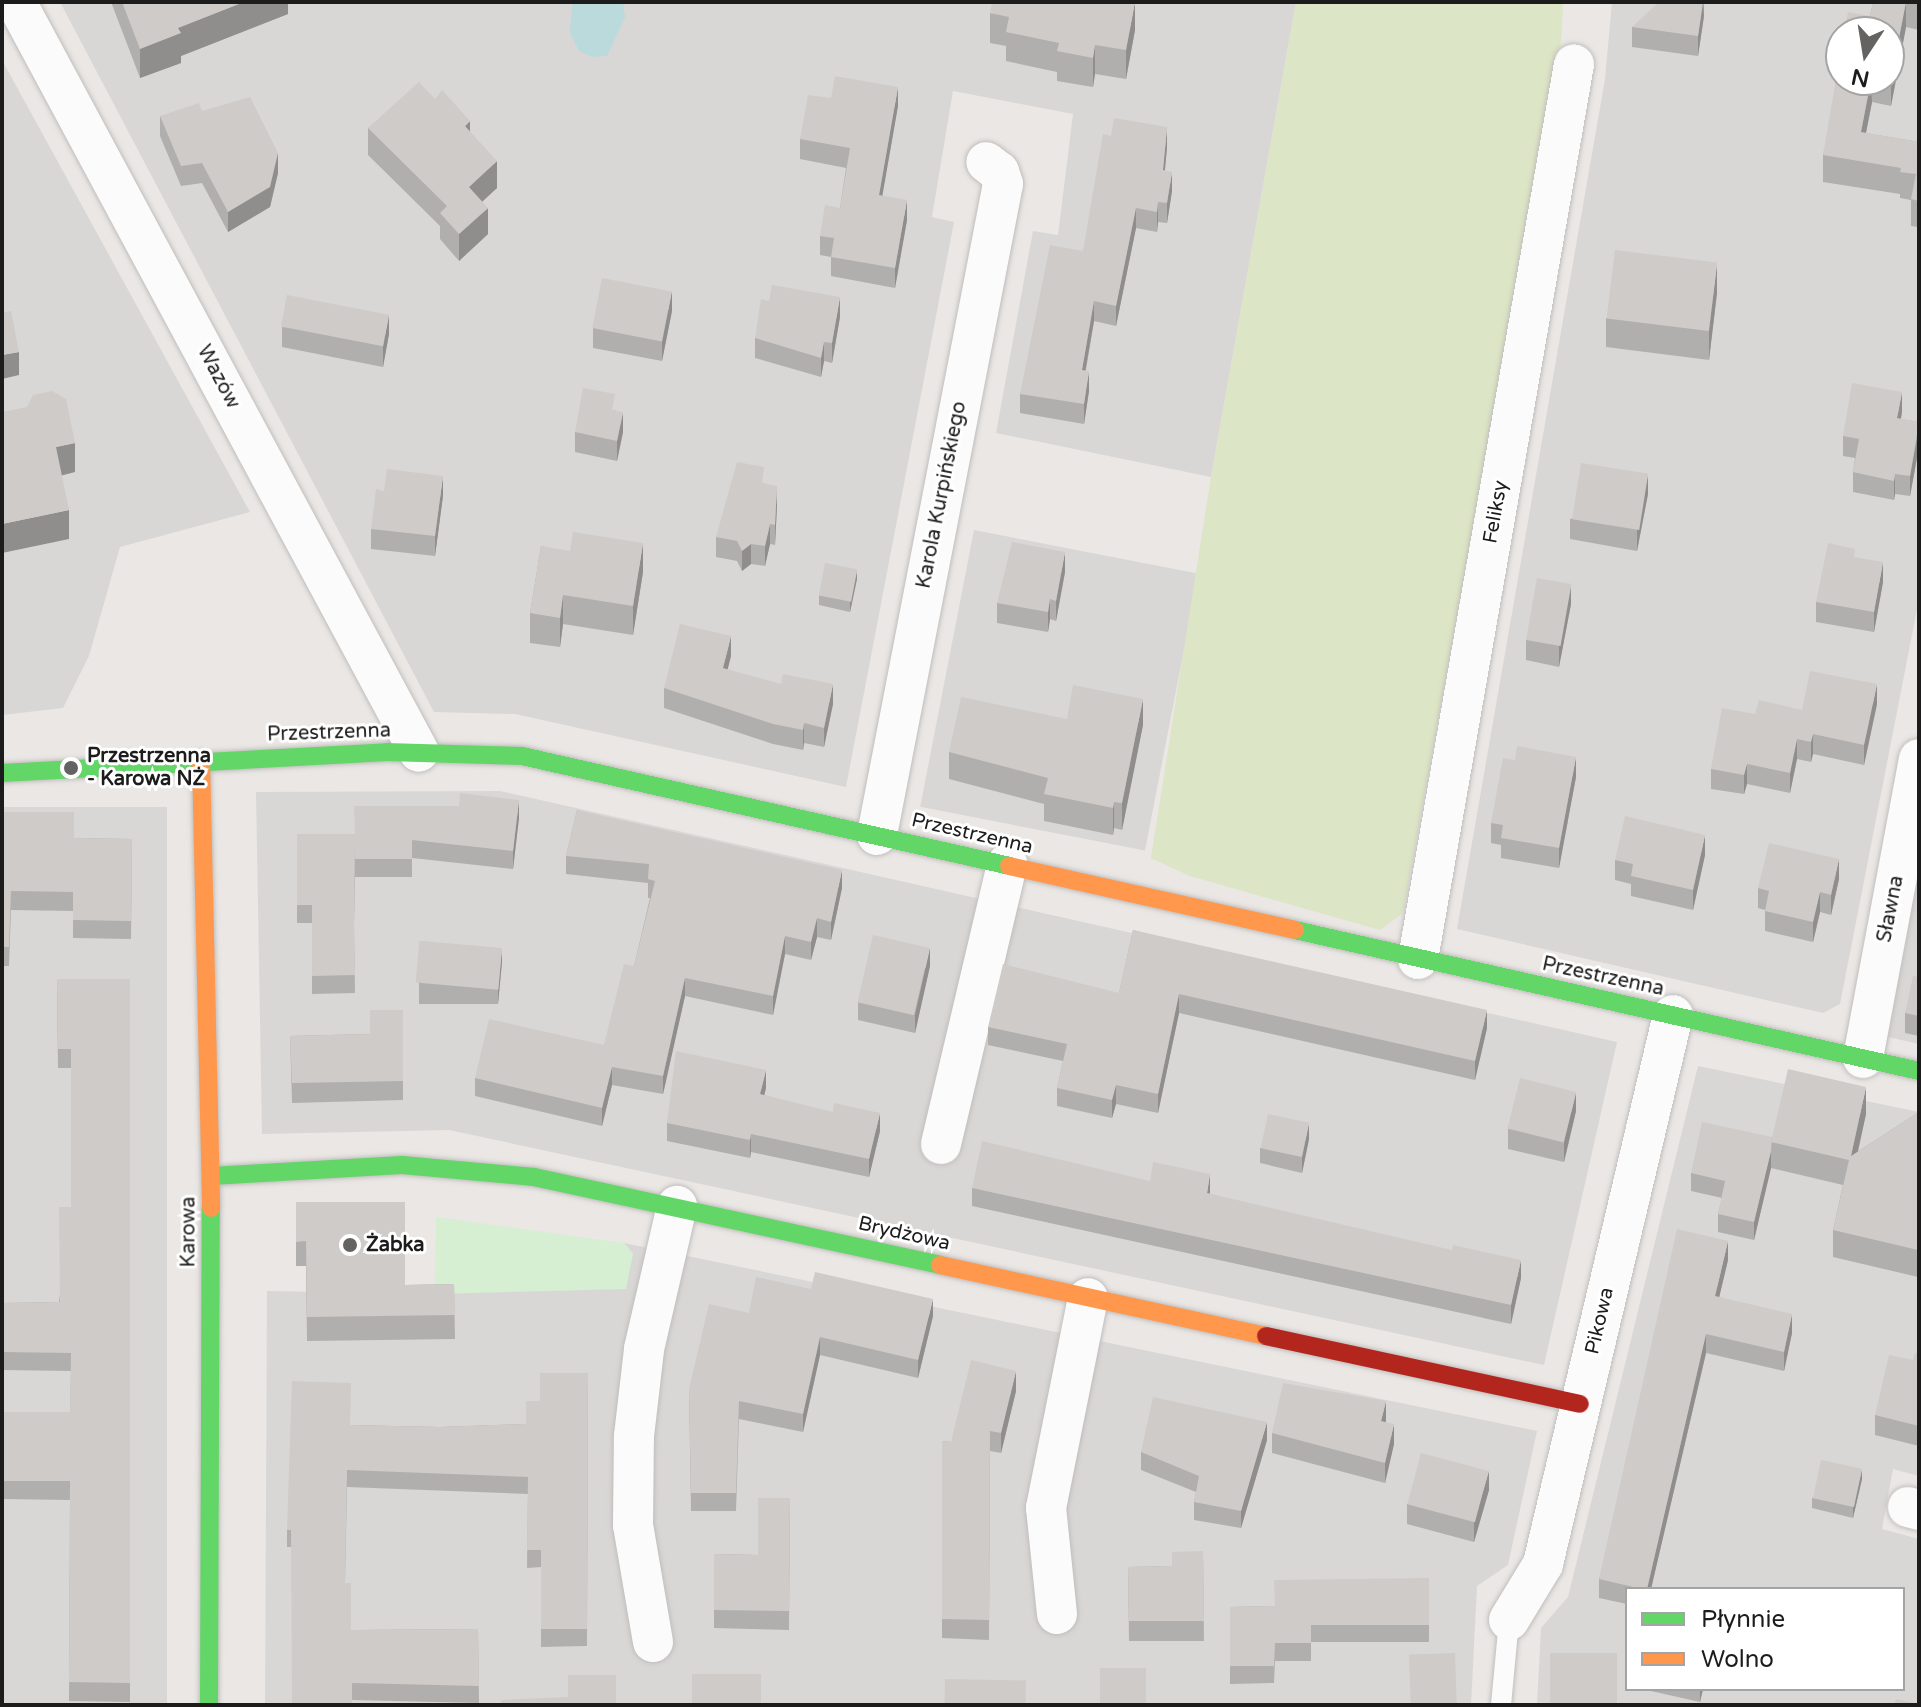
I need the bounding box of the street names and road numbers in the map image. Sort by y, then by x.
street label: Wazów [191,341,245,413]
street label: Karola Kurpińskiego [912,399,972,591]
street label: Feliksy [1479,479,1513,545]
street label: Przestrzenna [267,719,391,747]
street label: Przestrzenna [909,808,1035,860]
street label: Sławna [1873,873,1909,945]
street label: Przestrzenna [1540,952,1666,1002]
street label: Karowa [177,1197,201,1267]
street label: Brydżowa [856,1212,952,1256]
street label: Pikowa [1581,1285,1619,1357]

